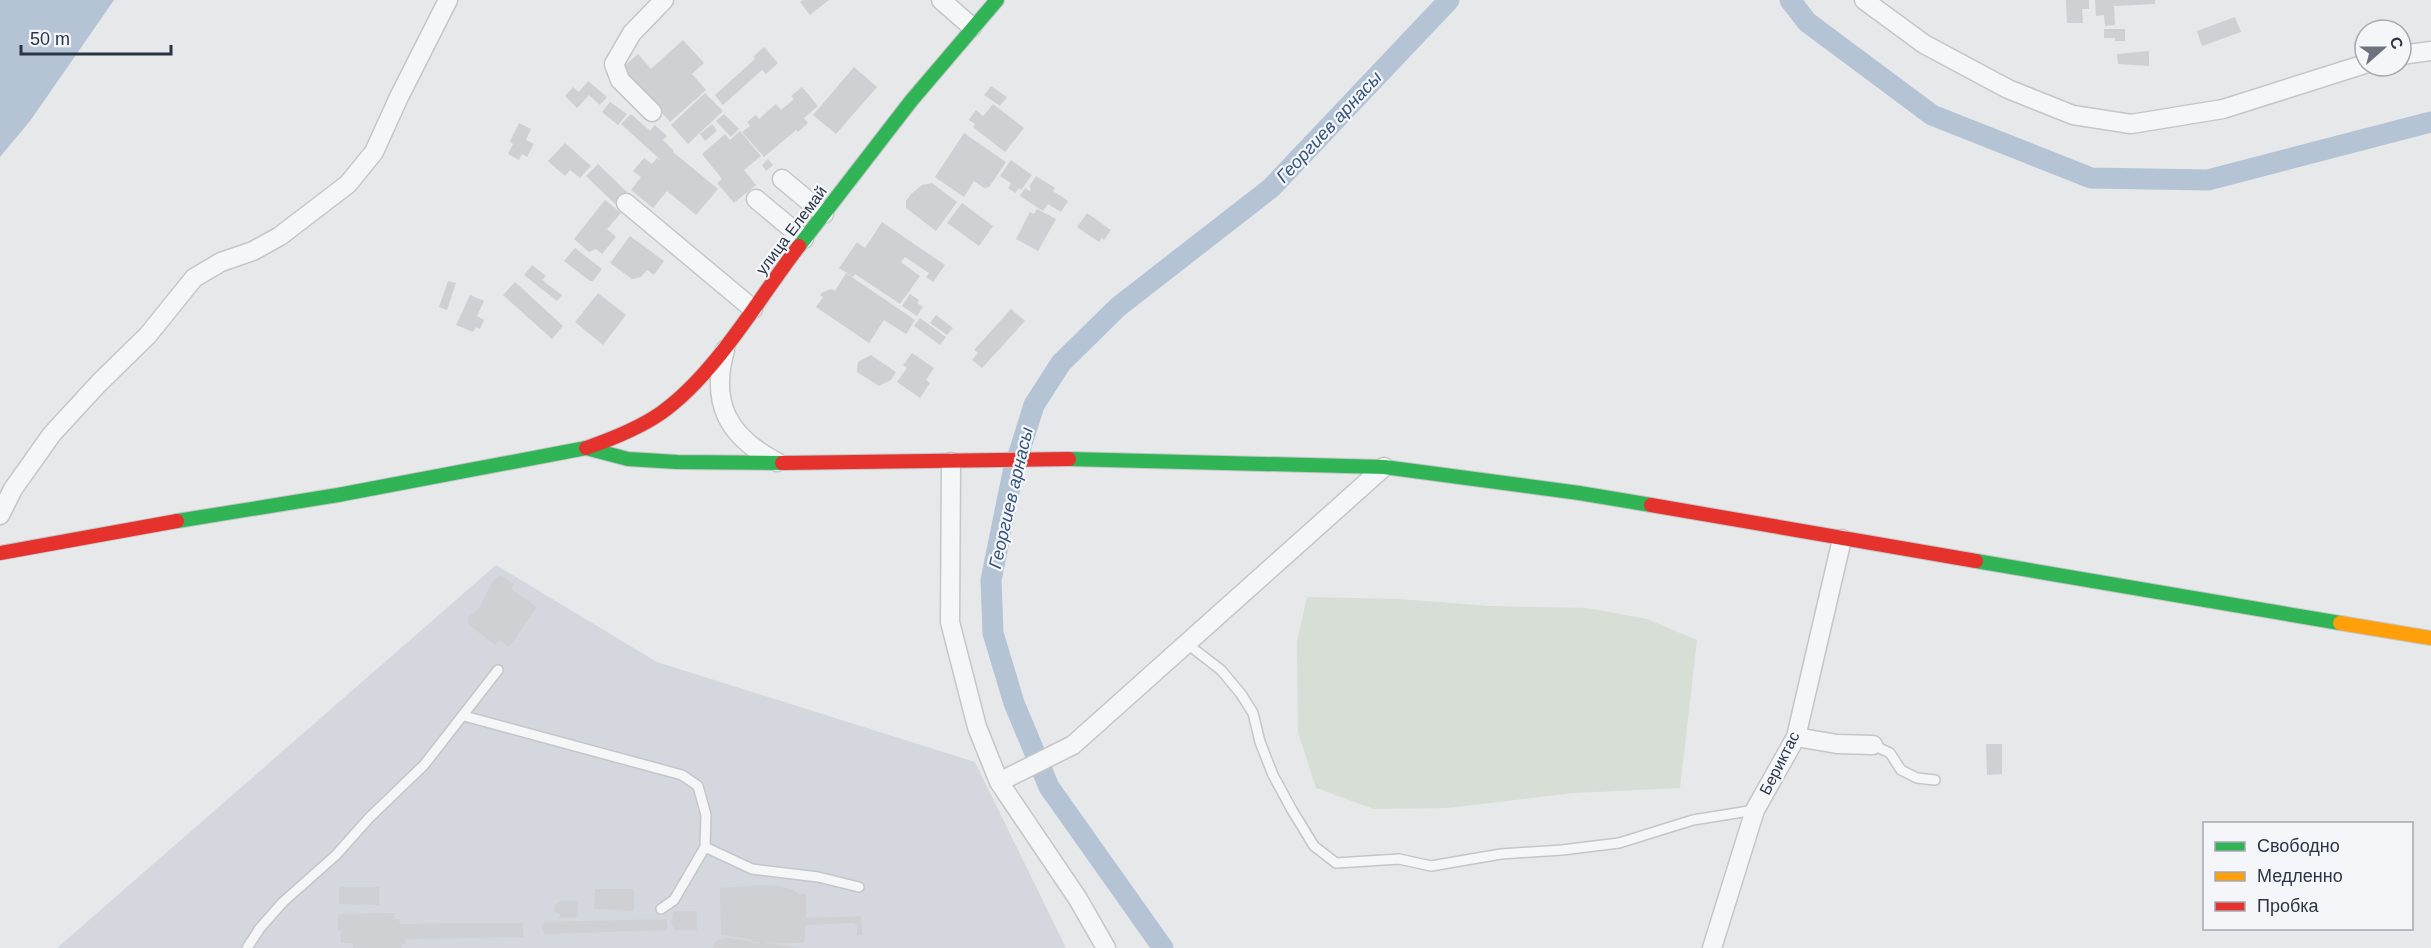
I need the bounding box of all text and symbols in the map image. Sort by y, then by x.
scale bar [21,18,171,56]
north arrow [2353,18,2413,78]
text: 50 m [30,29,70,49]
text: С [2387,34,2407,52]
water label: Георгиев арнасы [1272,67,1386,187]
street label: улица Елемай [753,183,830,278]
water label: Георгиев арнасы [985,425,1037,571]
street label: Бериктас [1756,729,1803,798]
legend [2203,822,2413,930]
text: Свободно [2257,836,2340,856]
text: Медленно [2257,866,2343,886]
text: Пробка [2257,896,2320,916]

